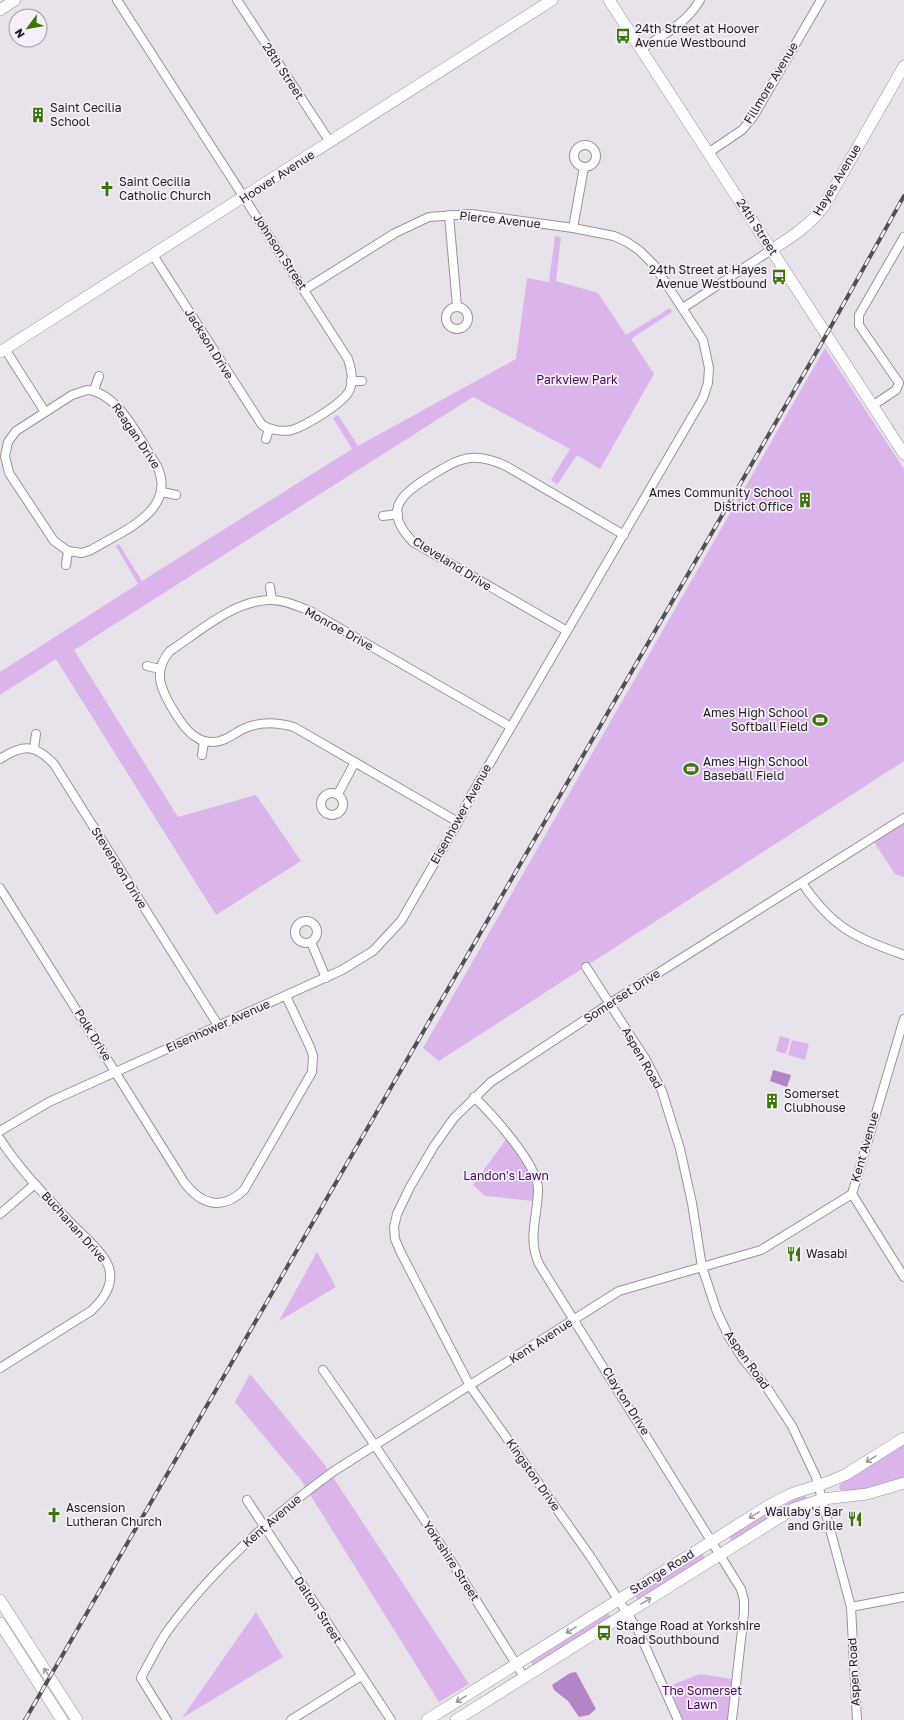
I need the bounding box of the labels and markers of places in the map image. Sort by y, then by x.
place label: 24th Street at Hoover Avenue Westbound [635,21,759,50]
bus stop icon: 24th Street at Hoover Avenue Westbound [614,27,632,45]
place label: Saint Cecilia School [50,100,121,129]
building icon: Saint Cecilia School [29,106,47,124]
place label: Saint Cecilia Catholic Church [119,174,211,203]
church icon: Saint Cecilia Catholic Church [98,180,116,198]
place label: 24th Street at Hayes Avenue Westbound [649,262,767,291]
bus stop icon: 24th Street at Hayes Avenue Westbound [770,268,788,286]
place label: Ames Community School District Office [649,485,793,514]
building icon: Ames Community School District Office [796,491,814,509]
place label: Ames High School Softball Field [703,705,808,734]
sports icon: Ames High School Softball Field [811,711,829,729]
place label: Ames High School Baseball Field [703,754,808,783]
sports icon: Ames High School Baseball Field [682,760,700,778]
place label: Somerset Clubhouse [784,1086,846,1115]
building icon: Somerset Clubhouse [763,1092,781,1110]
restaurant icon: Wasabi [785,1245,803,1263]
place label: Wasabi [806,1246,848,1261]
place label: Ascension Lutheran Church [66,1500,162,1529]
place label: Wallaby's Bar and Grille [765,1504,843,1533]
church icon: Ascension Lutheran Church [45,1506,63,1524]
restaurant icon: Wallaby's Bar and Grille [846,1510,864,1528]
place label: Stange Road at Yorkshire Road Southbound [616,1618,760,1647]
bus stop icon: Stange Road at Yorkshire Road Southbound [595,1624,613,1642]

